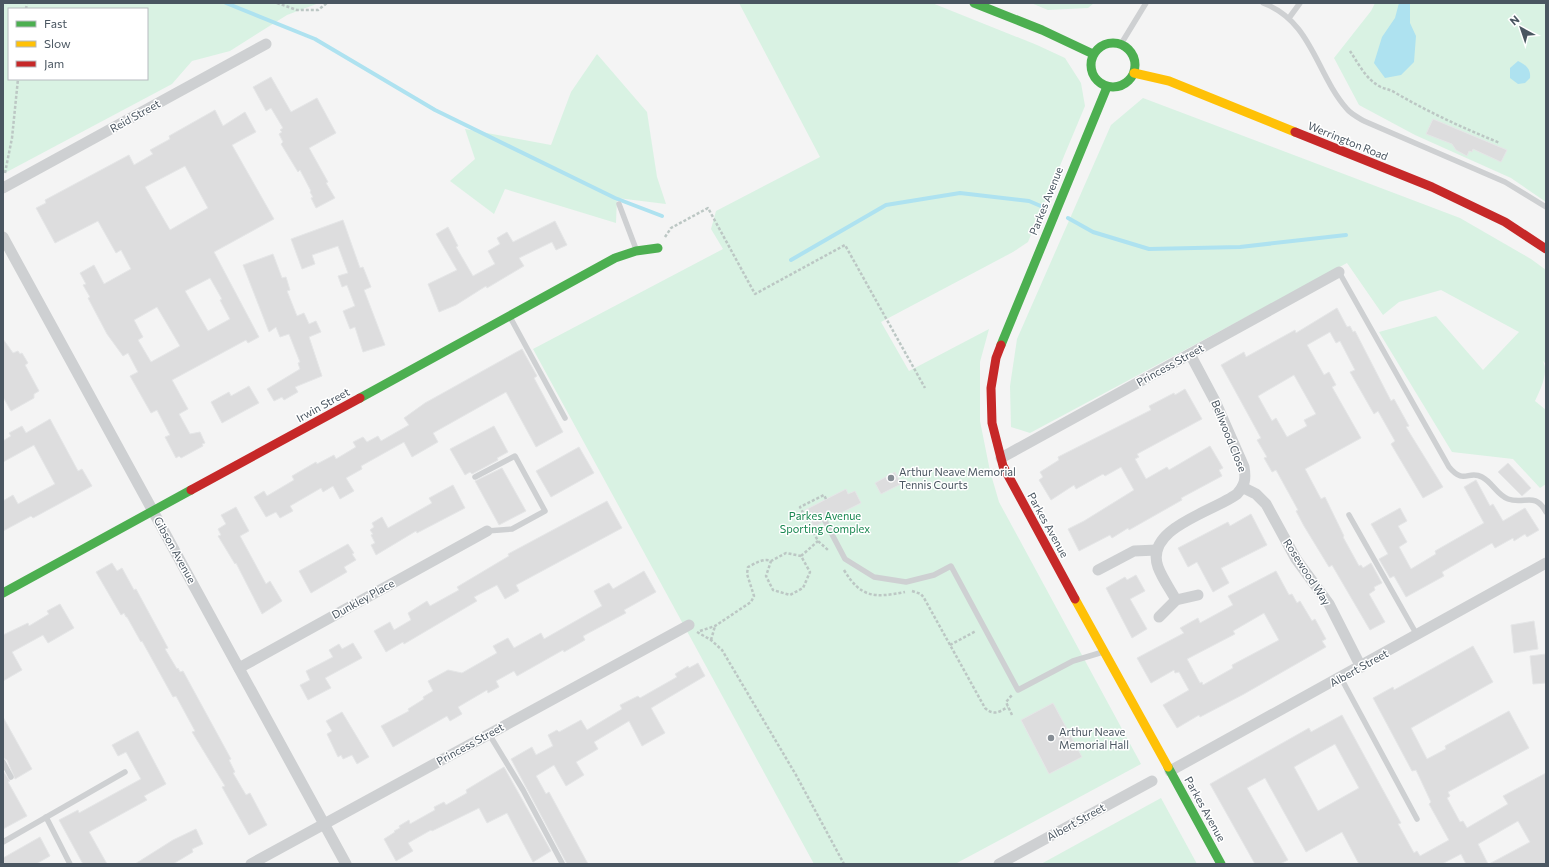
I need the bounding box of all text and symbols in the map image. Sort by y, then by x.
legend [8,8,148,80]
north arrow [1501,8,1541,48]
text: N [1507,12,1522,28]
text: Fast [44,16,67,30]
text: Slow [44,36,71,50]
text: Jam [44,56,64,71]
street label: Reid Street [107,96,162,135]
street label: Werrington Road [1306,119,1390,163]
street label: Parkes Avenue [1026,165,1065,237]
street label: Princess Street [1134,340,1206,388]
street label: Irwin Street [294,384,352,424]
street label: Bellwood Close [1209,398,1250,474]
place label: Arthur Neave Memorial Tennis Courts [899,465,1016,491]
marker: Arthur Neave Memorial Tennis Courts [886,473,896,483]
street label: Parkes Avenue [1025,490,1072,560]
park label: Parkes Avenue Sporting Complex [780,509,870,535]
street label: Gibson Avenue [152,514,199,585]
street label: Rosewood Way [1281,536,1334,608]
street label: Dunkley Place [329,576,396,621]
street label: Albert Street [1327,646,1391,689]
street label: Princess Street [434,719,506,767]
place label: Arthur Neave Memorial Hall [1059,725,1129,751]
marker: Arthur Neave Memorial Hall [1046,733,1056,743]
street label: Parkes Avenue [1182,774,1229,844]
street label: Albert Street [1044,800,1108,843]

